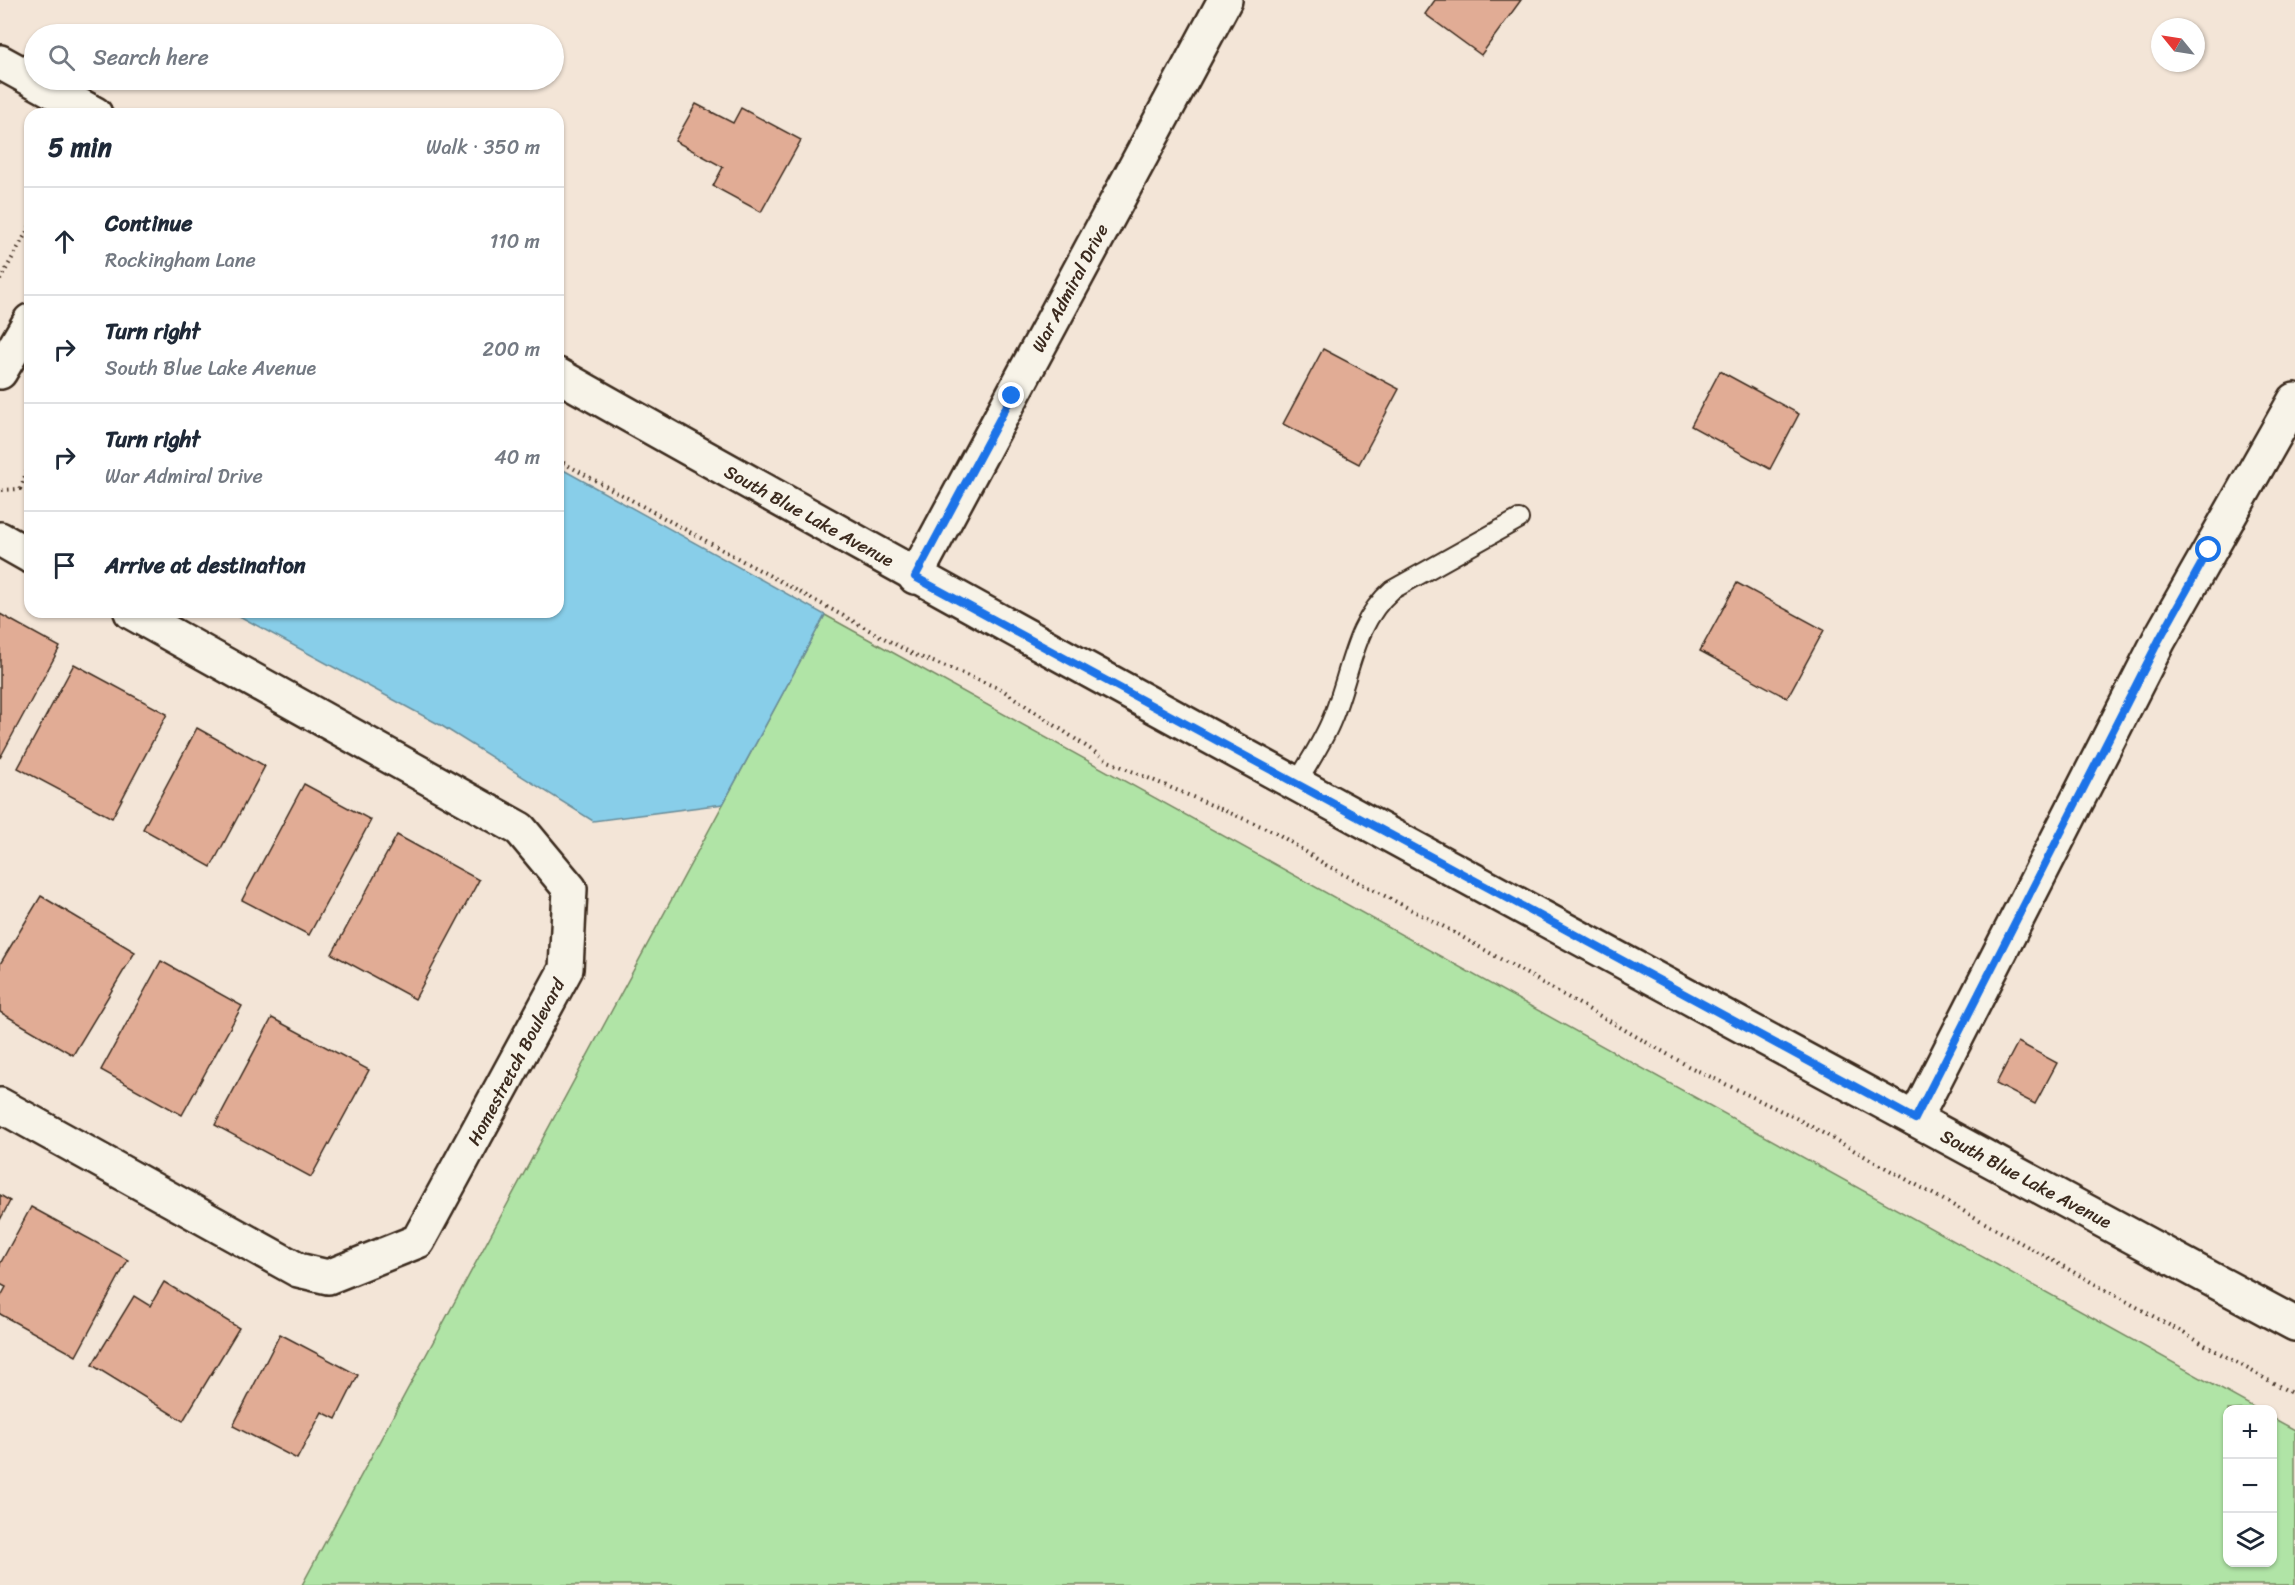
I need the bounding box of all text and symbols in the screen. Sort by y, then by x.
north arrow [2151,18,2205,72]
search box [24,24,564,90]
text: Search here [93,38,209,77]
icon: search [45,41,78,74]
text: 5 min [48,124,112,170]
text: Walk · 350 m [426,130,540,165]
text: Continue [105,204,193,243]
street label: War Admiral Drive [1023,218,1117,358]
text: 110 m [490,224,540,259]
icon: ahead [48,225,81,258]
text: Rockingham Lane [105,243,256,278]
text: Turn right [105,312,200,351]
text: 200 m [483,332,540,367]
icon: right [48,333,81,366]
text: South Blue Lake Avenue [105,351,316,386]
route end [998,382,1024,408]
text: Turn right [105,420,200,459]
text: 40 m [494,440,540,475]
icon: right [48,441,81,474]
street label: South Blue Lake Avenue [718,456,900,576]
text: War Admiral Drive [105,459,263,494]
route start [2195,536,2221,562]
text: Arrive at destination [105,546,306,585]
icon: arrive [48,549,81,582]
street label: Homestretch Boulevard [458,971,574,1152]
street label: South Blue Lake Avenue [1935,1120,2118,1238]
map controls [2223,1405,2277,1567]
button: + [2223,1405,2277,1459]
button: − [2223,1459,2277,1513]
button: layers [2223,1513,2277,1567]

